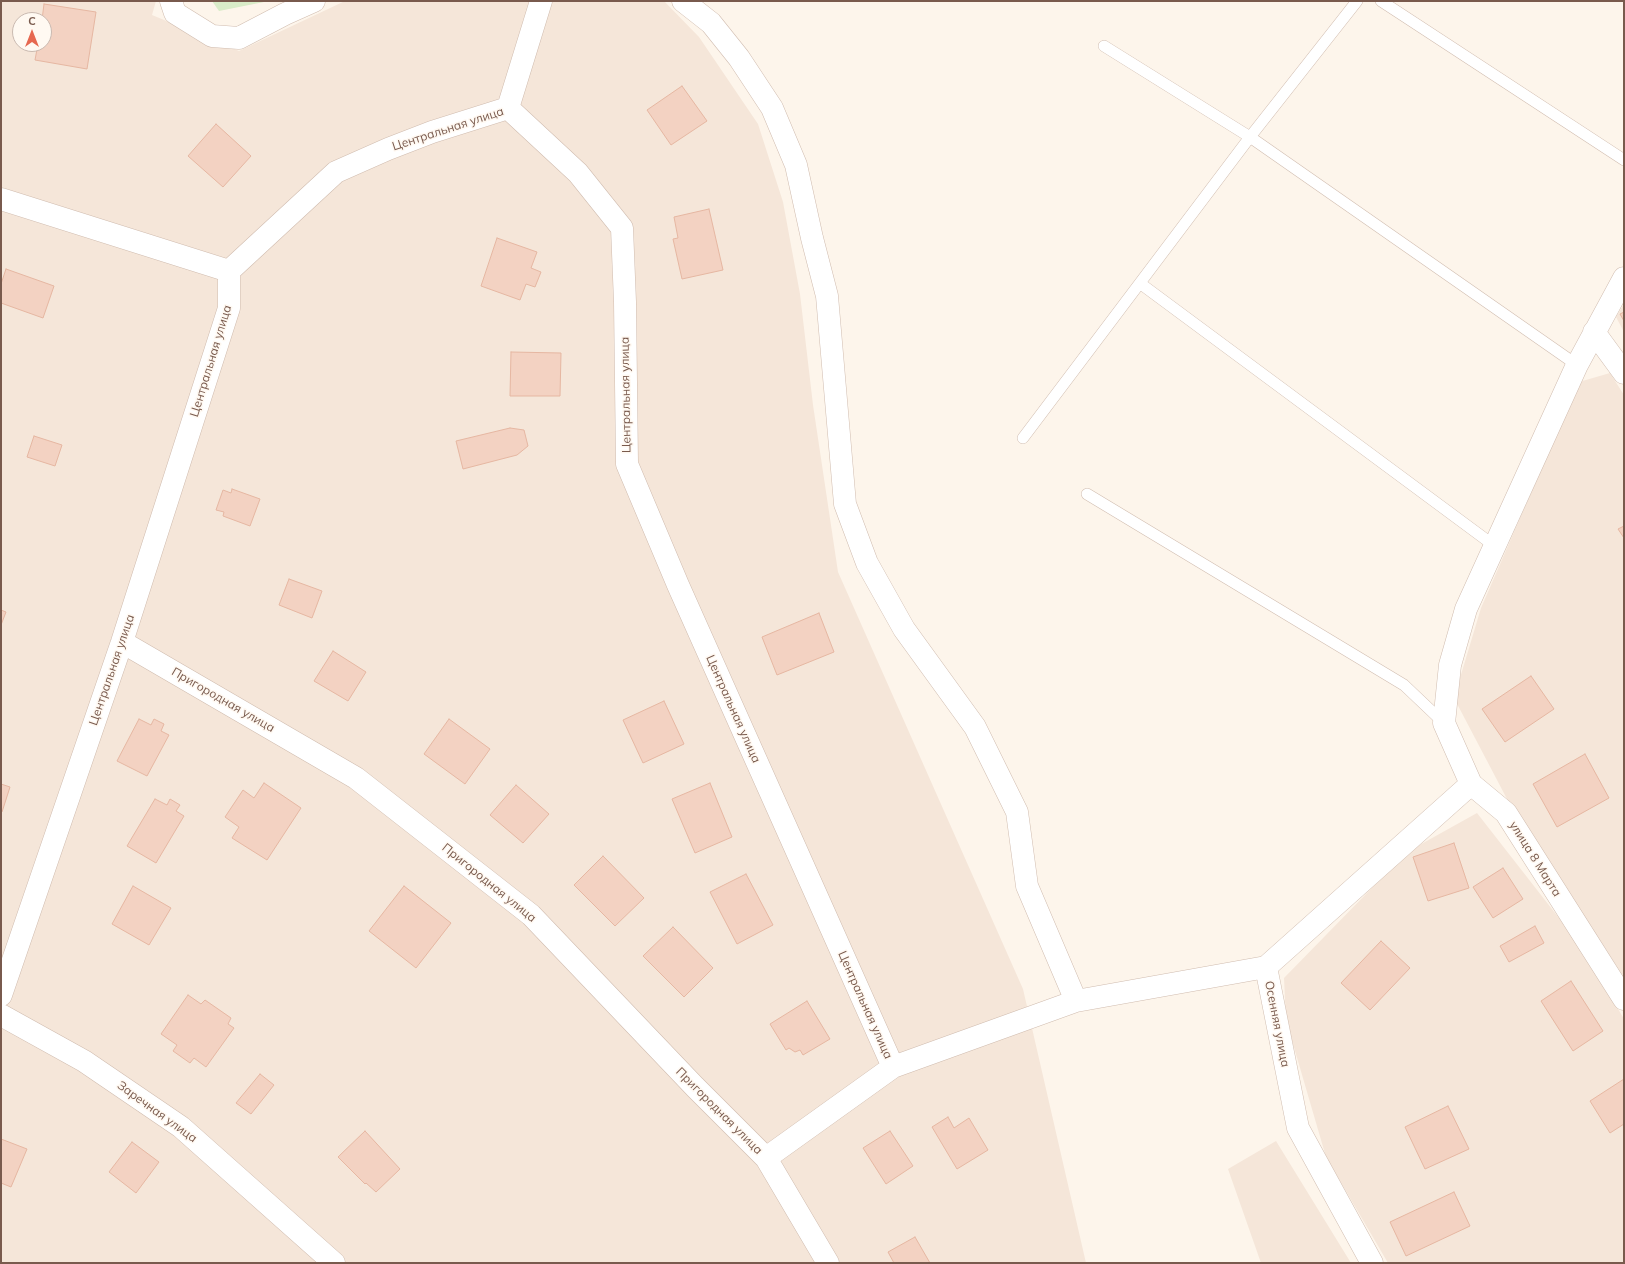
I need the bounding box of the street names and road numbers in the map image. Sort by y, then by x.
street label: Центральная улица [390,104,506,154]
street label: Центральная улица [187,303,235,419]
street label: Центральная улица [618,337,634,453]
street label: Центральная улица [86,613,138,727]
street label: Центральная улица [703,653,763,765]
street label: Пригородная улица [169,665,277,735]
street label: улица 8 Марта [1506,819,1564,899]
street label: Пригородная улица [439,841,539,925]
street label: Центральная улица [835,949,895,1061]
street label: Осенняя улица [1262,980,1292,1068]
street label: Пригородная улица [673,1065,765,1157]
street label: Заречная улица [114,1078,200,1146]

